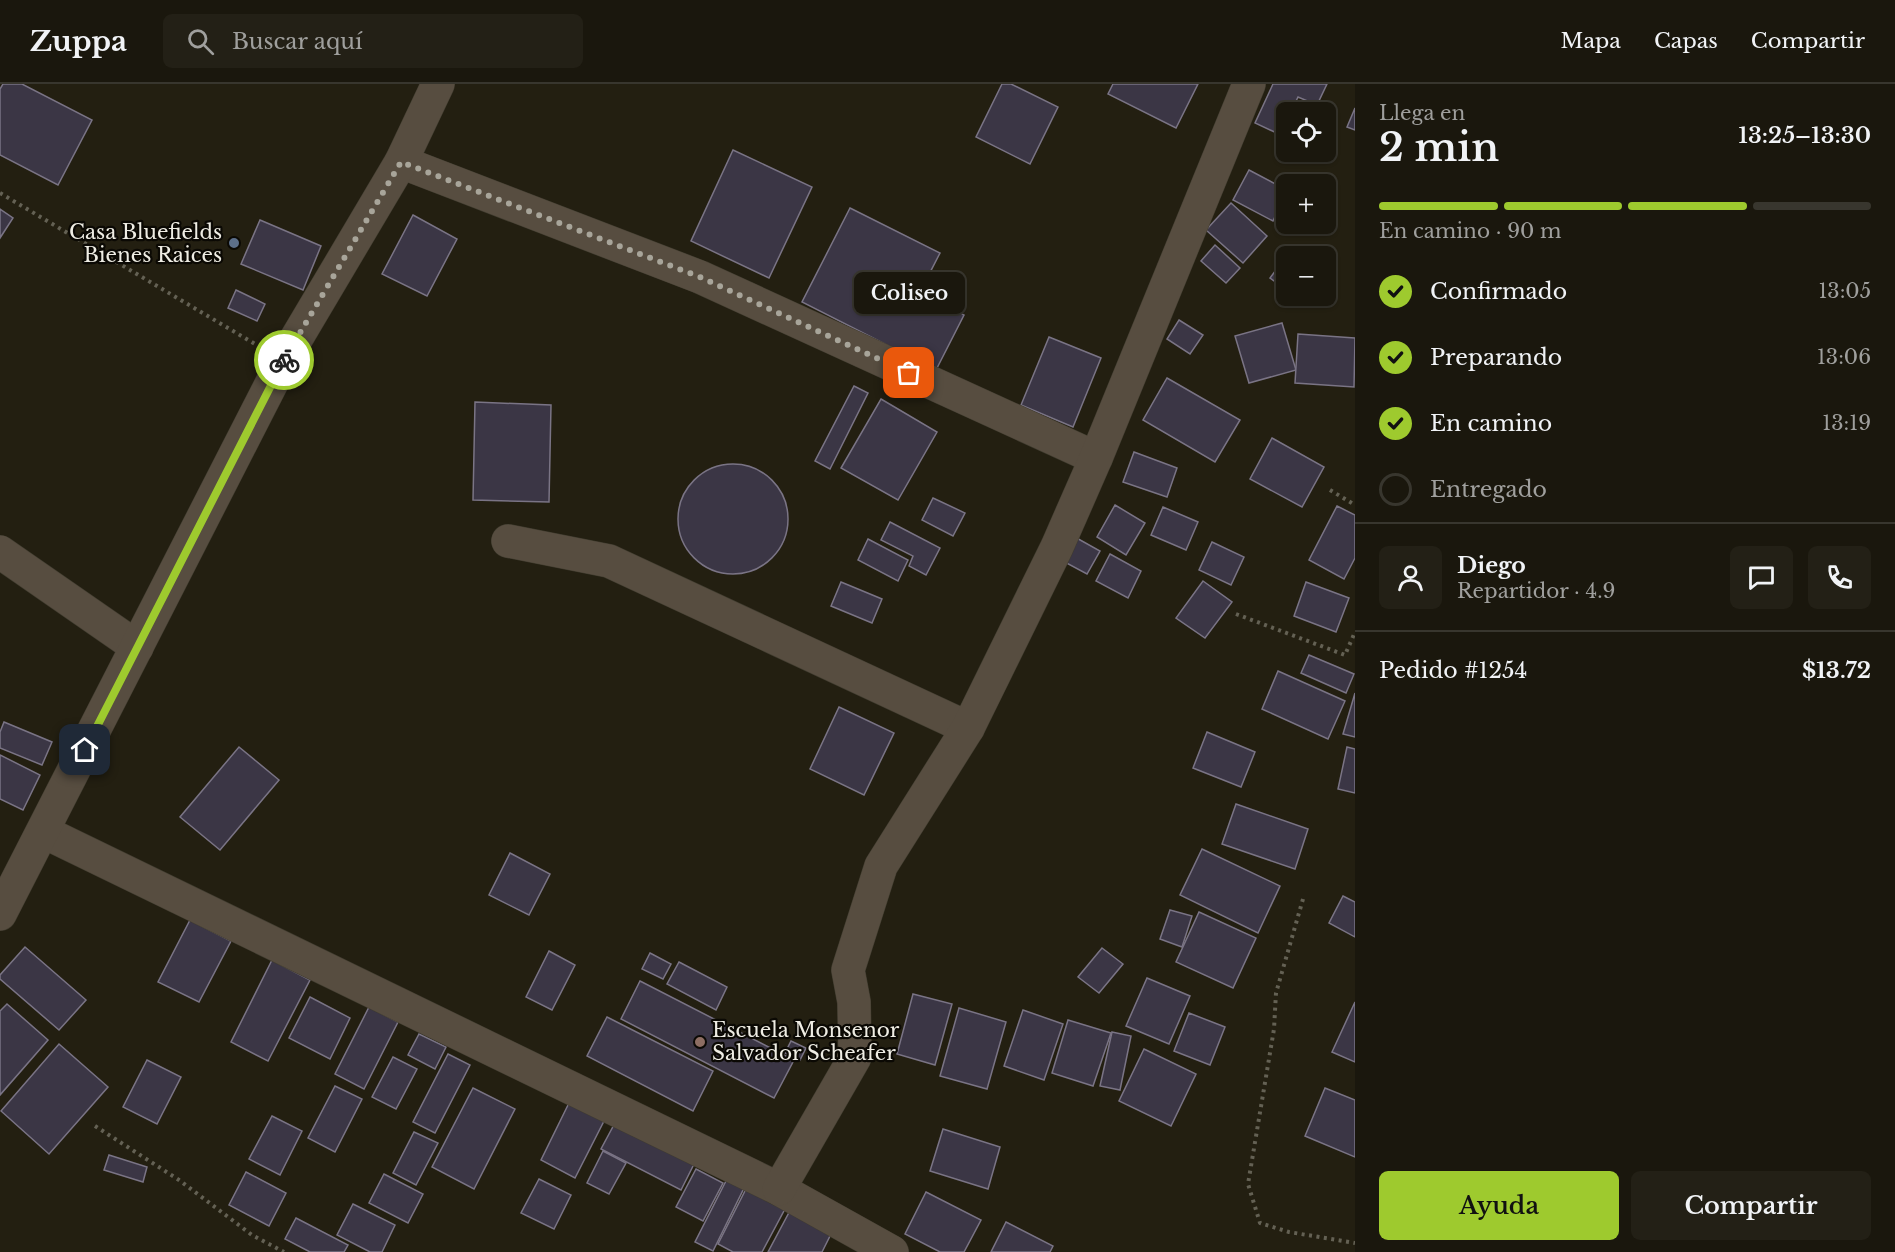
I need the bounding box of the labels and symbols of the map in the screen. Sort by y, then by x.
place label: Casa Bluefields Bienes Raices [69,220,222,267]
marker: Casa Bluefields Bienes Raices [227,236,241,250]
callout: Coliseo [854,271,964,313]
courier [254,330,314,390]
pin [883,347,934,398]
pin [59,724,110,775]
place label: Escuela Monsenor Salvador Scheafer [712,1018,900,1065]
marker: Escuela Monsenor Salvador Scheafer [693,1035,707,1049]

